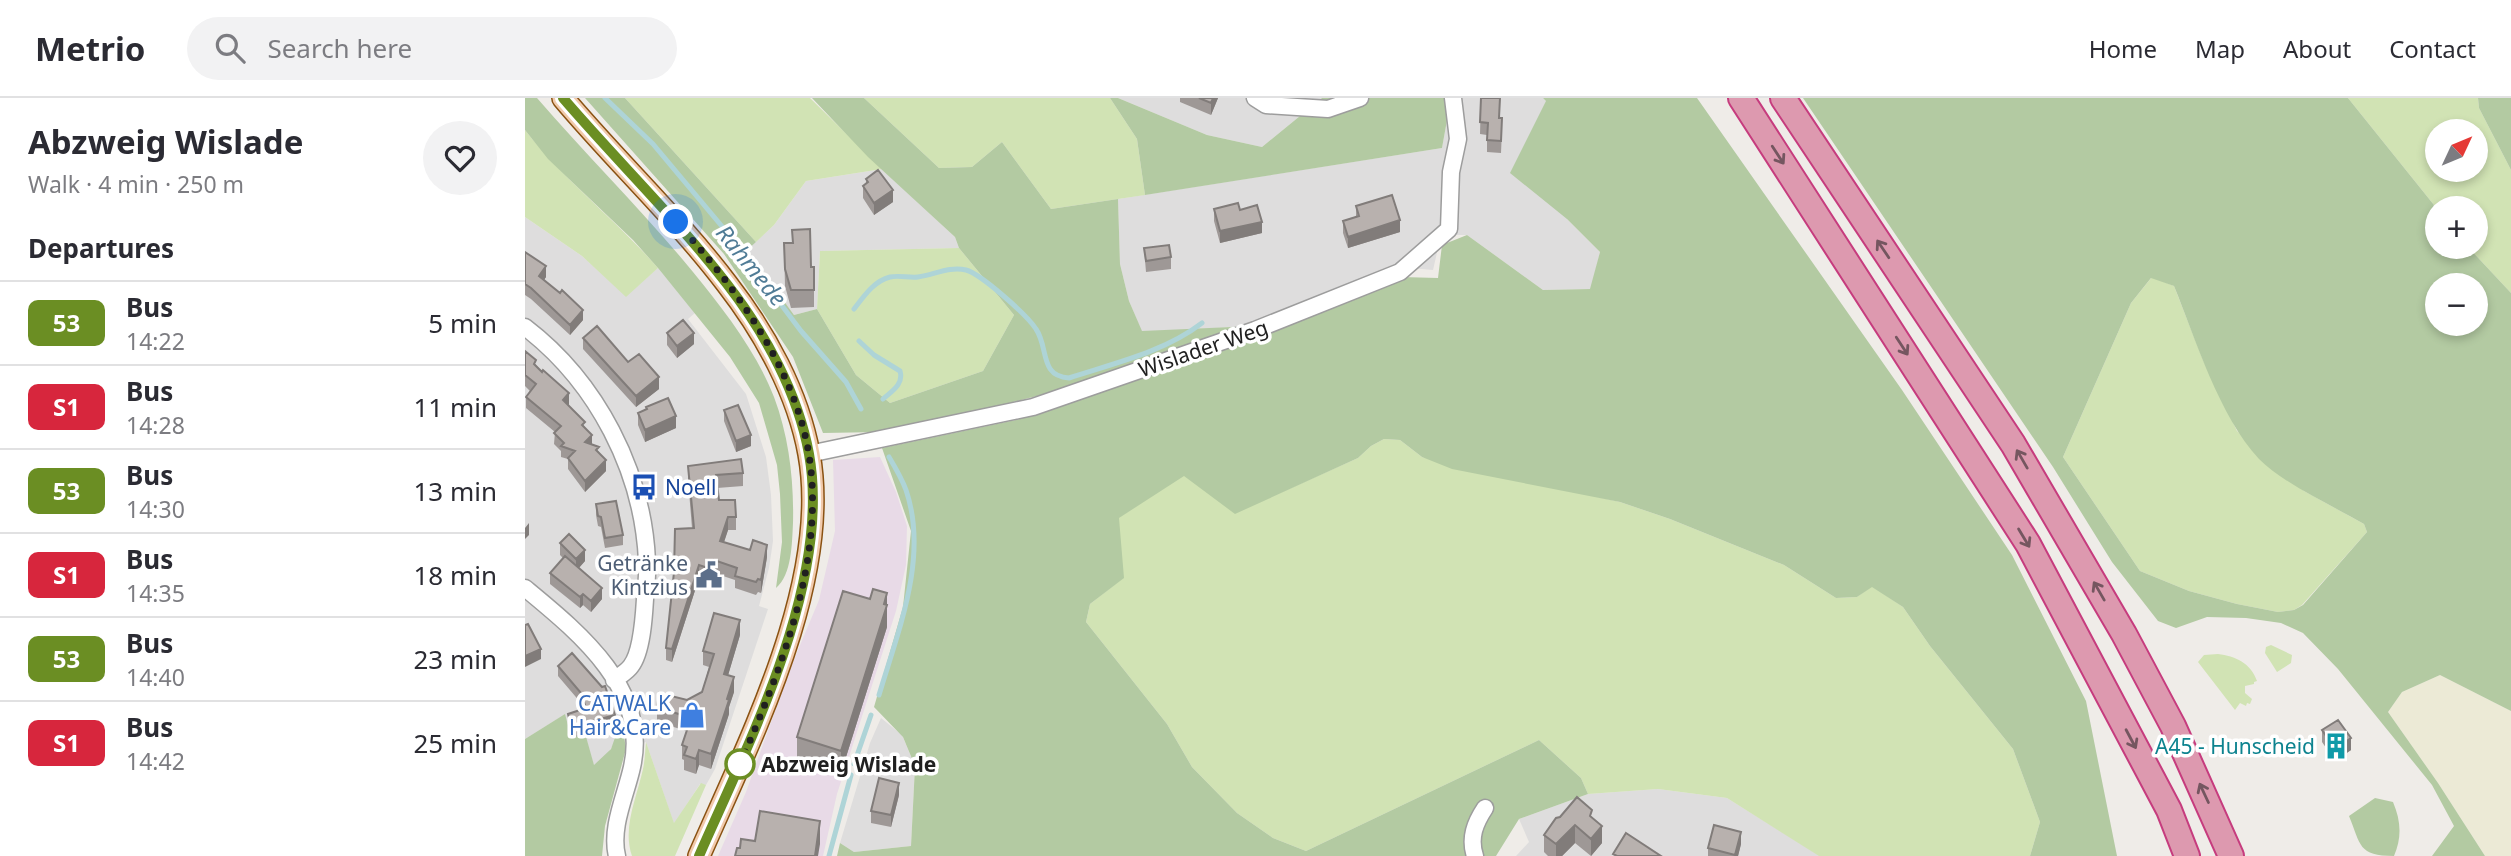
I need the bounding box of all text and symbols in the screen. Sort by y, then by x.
search box [187,17,677,80]
text: Metrio [35,26,145,71]
icon: search [211,29,249,67]
text: Search here [267,30,412,66]
text: Home [2089,32,2157,65]
text: Map [2195,32,2245,65]
text: About [2283,32,2351,65]
text: Contact [2389,32,2476,65]
text: Abzweig Wislade [28,119,303,164]
north arrow [2425,119,2489,182]
map controls [2425,119,2488,336]
button: heart [423,121,497,195]
one-way arrow [1771,145,1785,164]
text: Walk · 4 min · 250 m [28,168,244,200]
button: + [2425,196,2488,259]
your location [658,204,693,239]
water label: Rahmede [709,218,795,312]
text: Departures [28,230,174,266]
one-way arrow [1876,239,1890,259]
button: − [2425,273,2488,336]
text: Bus [126,289,173,325]
text: 5 min [428,305,497,341]
text: 53 [53,306,80,339]
street label: Wislader Weg [1135,313,1271,383]
text: 14:22 [126,325,185,357]
one-way arrow [1895,335,1909,355]
text: Bus [126,373,173,409]
text: 11 min [413,389,497,425]
text: S1 [53,390,80,423]
text: 14:28 [126,409,185,441]
one-way arrow [2015,449,2028,470]
text: Bus [126,457,173,493]
bus stop icon: Noell [629,472,659,502]
text: 13 min [413,473,497,509]
place label: Noell [665,473,716,501]
text: 53 [53,474,80,507]
text: 14:30 [126,493,185,525]
one-way arrow [2016,528,2031,547]
text: Bus [126,541,173,577]
place label: Getränke Kintzius [597,549,688,601]
text: 18 min [413,557,497,593]
text: S1 [53,558,80,591]
public building icon: Getränke Kintzius [694,560,724,590]
text: 14:35 [126,577,185,609]
one-way arrow [2092,582,2106,602]
text: Bus [126,625,173,661]
text: 23 min [413,641,497,677]
text: 53 [53,642,80,675]
text: 14:40 [126,661,185,693]
place label: CATWALK Hair&Care [569,689,671,741]
shop icon: CATWALK Hair&Care [677,700,707,730]
text: Bus [126,709,173,745]
text: 25 min [413,725,497,761]
text: S1 [53,726,80,759]
one-way arrow [2124,728,2138,748]
building icon: A45 - Hunscheid [2321,731,2351,761]
place label: A45 - Hunscheid [2155,732,2315,760]
text: 14:42 [126,745,185,777]
marker: Abzweig Wislade [725,749,755,779]
place label: Abzweig Wislade [761,750,936,778]
one-way arrow [2197,783,2210,804]

